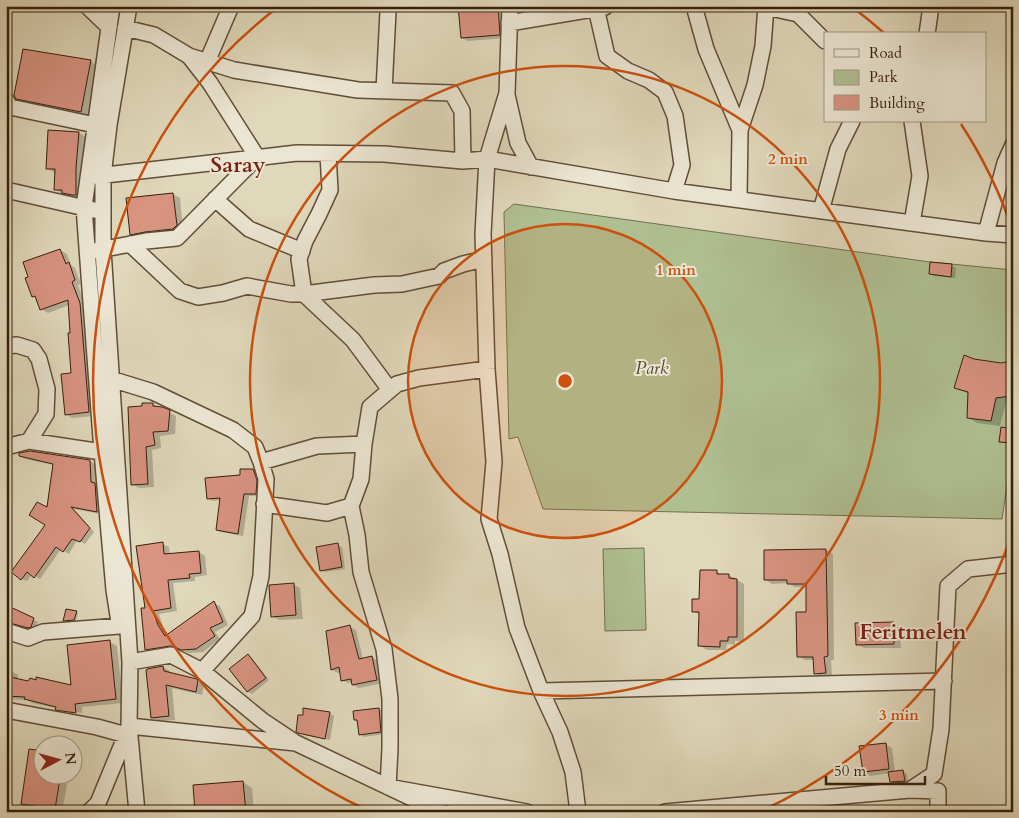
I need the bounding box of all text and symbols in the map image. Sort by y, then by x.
legend [824,32,986,122]
text: Road [869,43,902,63]
text: Park [869,67,898,87]
text: Building [869,93,925,113]
text: 2 min [768,149,808,169]
district label: Saray [211,150,266,180]
text: 1 min [656,260,696,280]
park label: Park [635,356,669,381]
centre of rings [556,372,574,390]
district label: Feritmelen [859,617,967,647]
text: 3 min [879,705,919,725]
north arrow [32,736,82,786]
text: N [60,752,81,766]
scale bar [826,753,925,785]
text: 50 m [834,761,866,781]

